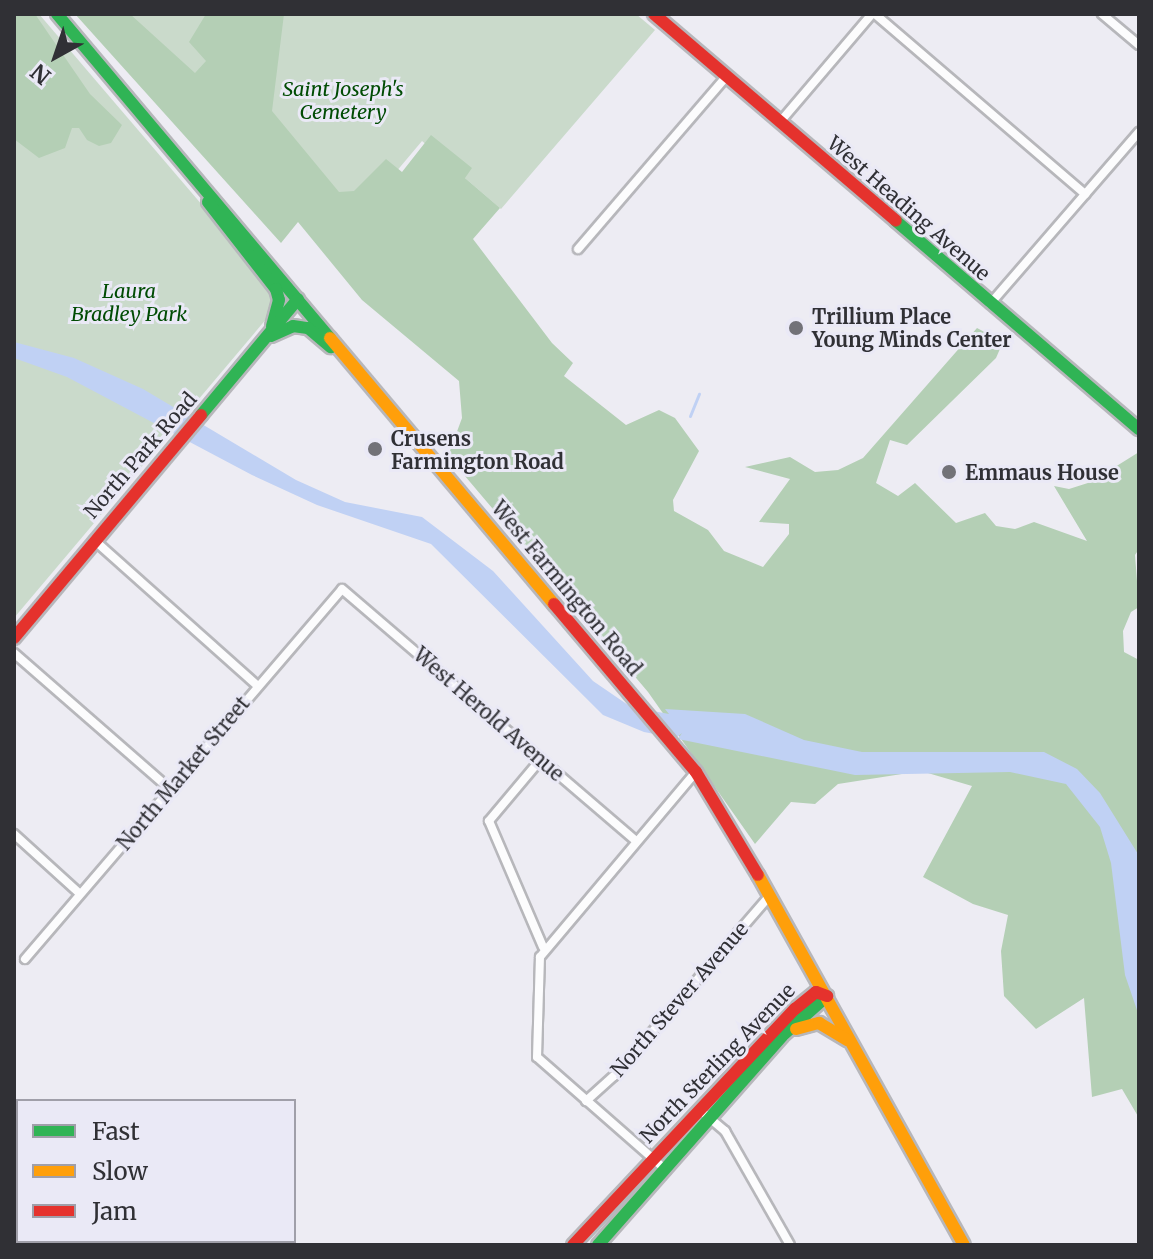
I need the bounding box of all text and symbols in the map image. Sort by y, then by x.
north arrow [16,16,96,96]
text: N [25,58,56,91]
park label: Saint Joseph's Cemetery [282,77,404,124]
street label: West Heading Avenue [823,131,995,285]
park label: Laura Bradley Park [71,278,187,325]
place label: Trillium Place Young Minds Center [812,304,1012,351]
marker: Trillium Place Young Minds Center [787,319,805,337]
street label: North Park Road [79,387,201,523]
place label: Crusens Farmington Road [391,426,564,473]
marker: Crusens Farmington Road [366,440,384,458]
place label: Emmaus House [965,460,1119,484]
marker: Emmaus House [940,463,958,481]
street label: West Farmington Road [487,496,647,680]
street label: West Herold Avenue [409,642,569,786]
street label: North Market Street [112,691,254,855]
street label: North Stever Avenue [605,917,753,1081]
street label: North Sterling Avenue [635,978,799,1148]
legend [16,1099,296,1243]
text: Fast [92,1116,140,1147]
text: Slow [92,1156,148,1187]
text: Jam [92,1196,137,1227]

